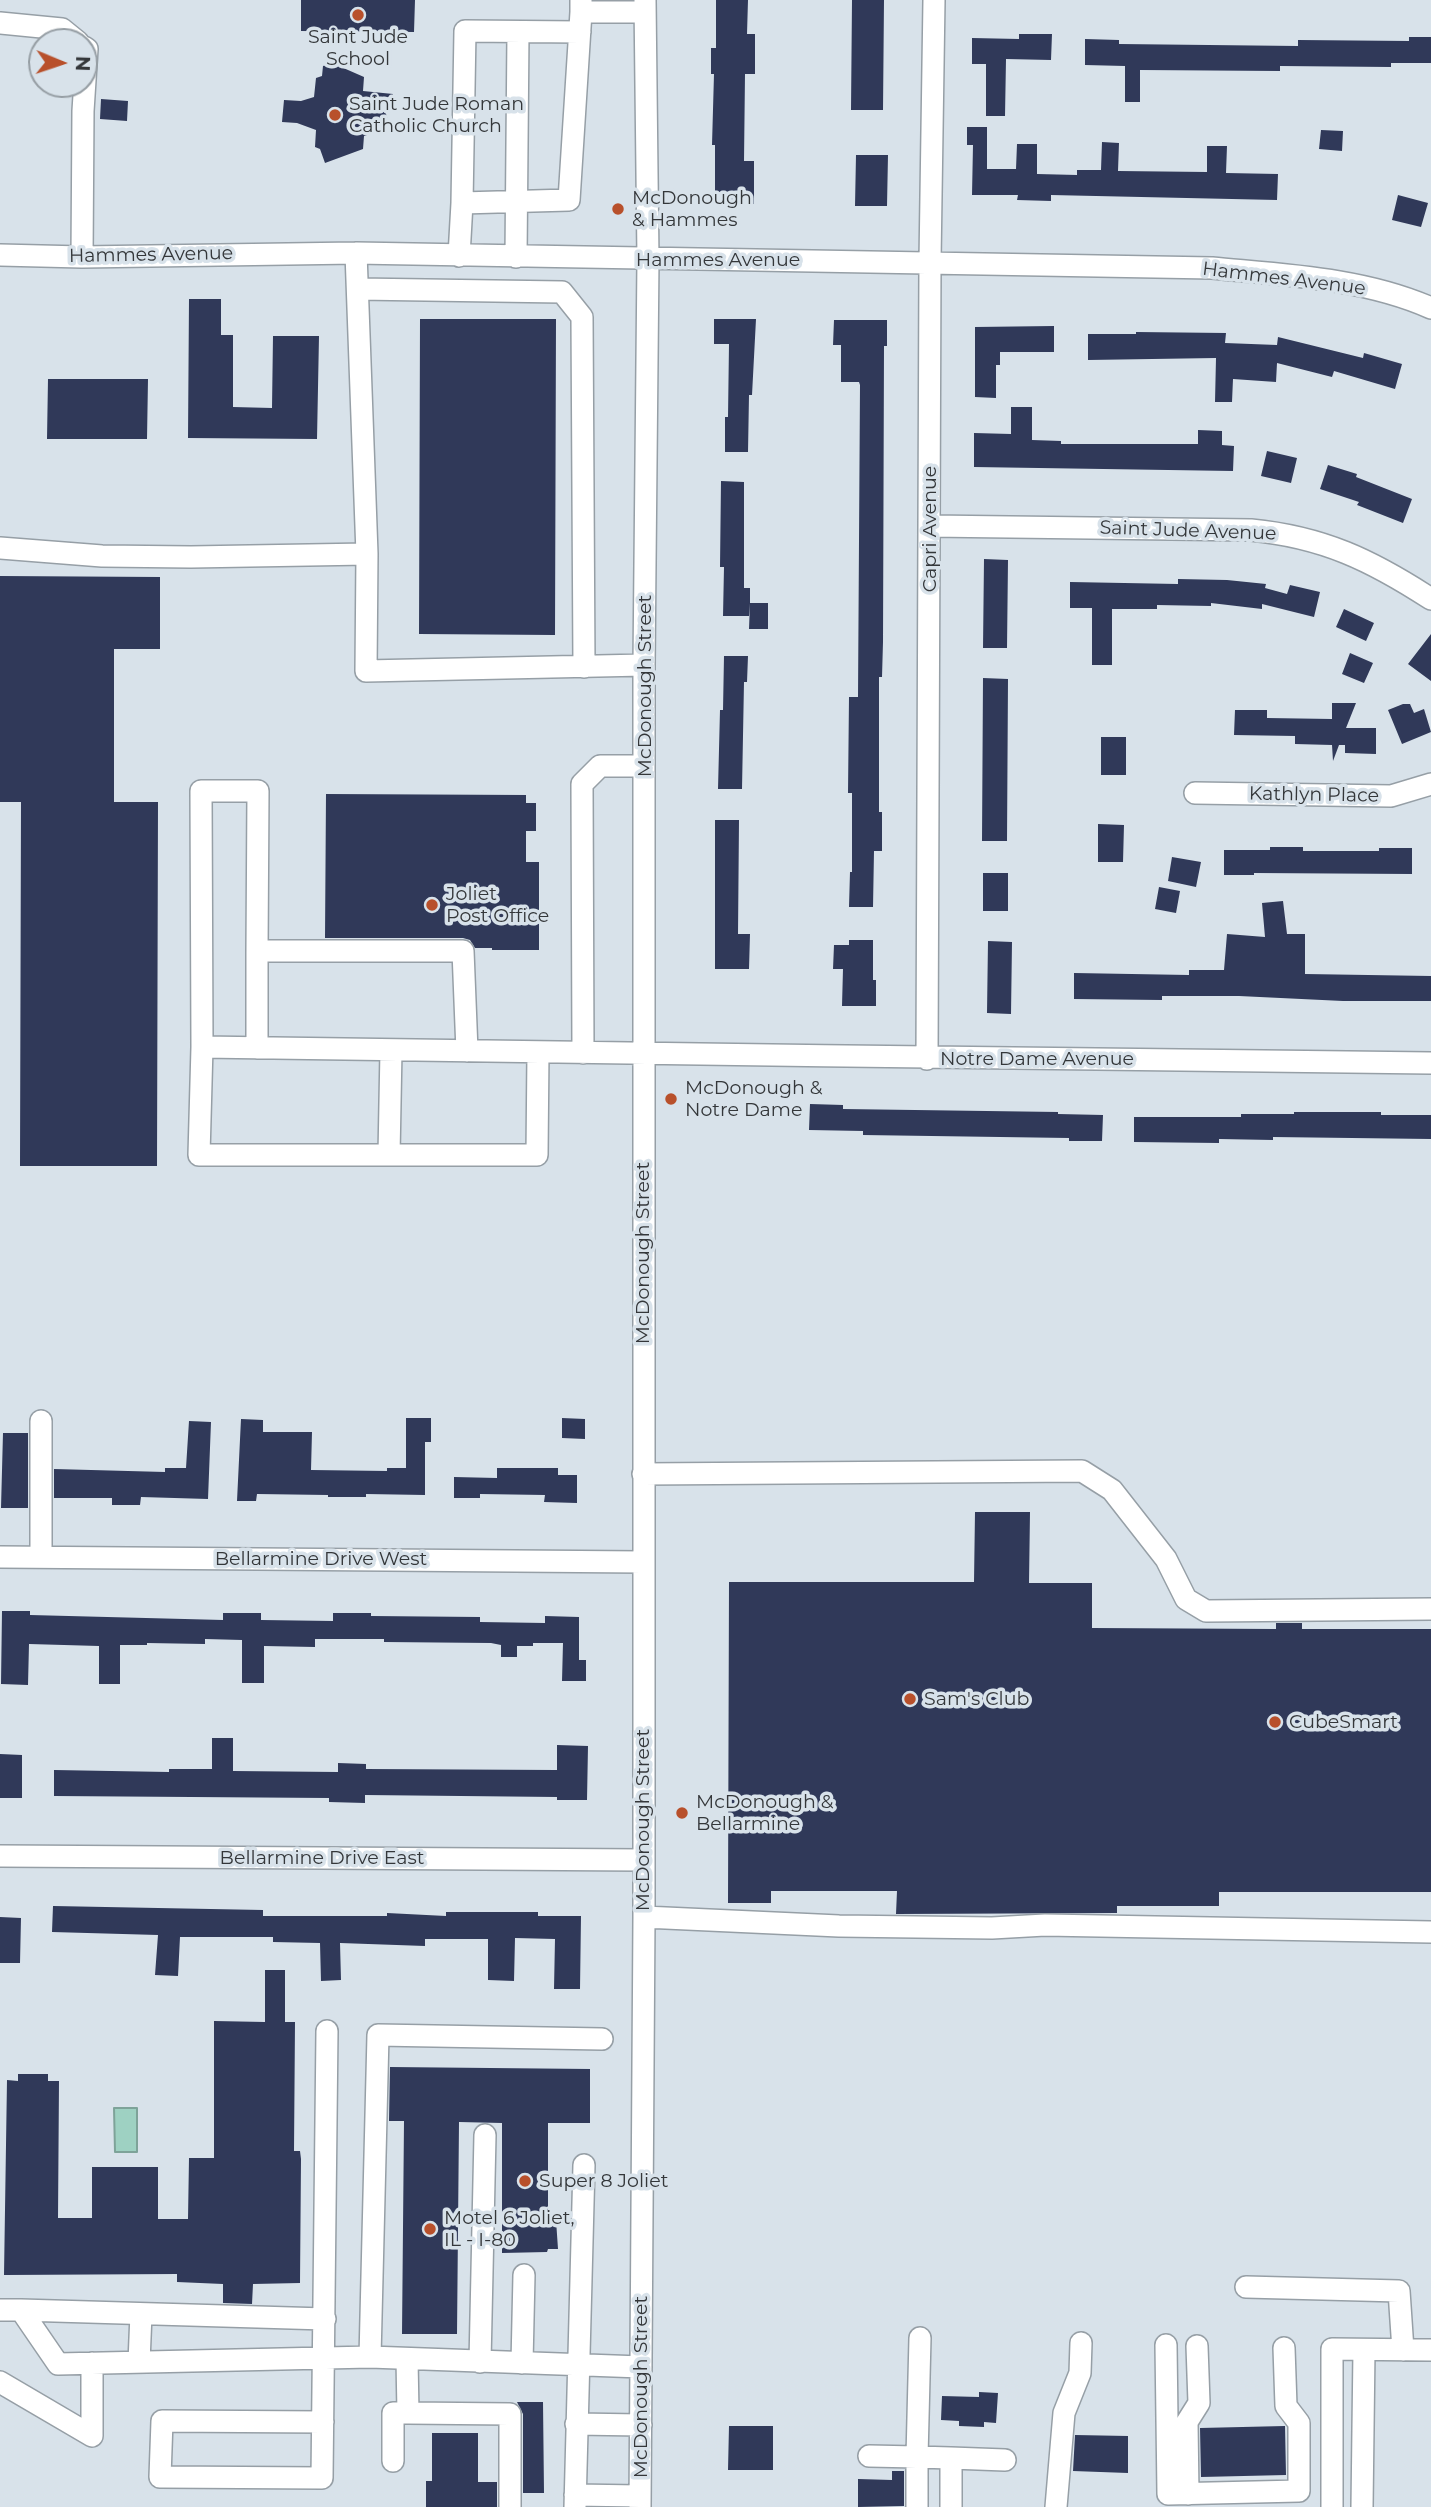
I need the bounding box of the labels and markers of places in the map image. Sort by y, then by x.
marker: Saint Jude School [350,7,366,23]
place label: Saint Jude School [308,26,408,70]
place label: Saint Jude Roman Catholic Church [349,93,524,137]
marker: Saint Jude Roman Catholic Church [327,107,343,123]
place label: McDonough & Hammes [632,187,752,231]
marker: McDonough & Hammes [610,201,626,217]
place label: Joliet Post Office [446,883,549,927]
marker: Joliet Post Office [424,897,440,913]
place label: McDonough & Notre Dame [685,1077,823,1121]
marker: McDonough & Notre Dame [663,1091,679,1107]
place label: Sam's Club [924,1688,1029,1710]
marker: Sam's Club [902,1691,918,1707]
place label: CubeSmart [1289,1711,1398,1733]
marker: CubeSmart [1267,1714,1283,1730]
place label: McDonough & Bellarmine [696,1791,834,1835]
marker: McDonough & Bellarmine [674,1805,690,1821]
place label: Super 8 Joliet [539,2170,668,2192]
marker: Super 8 Joliet [517,2173,533,2189]
place label: Motel 6 Joliet, IL - I-80 [444,2207,575,2251]
marker: Motel 6 Joliet, IL - I-80 [422,2221,438,2237]

